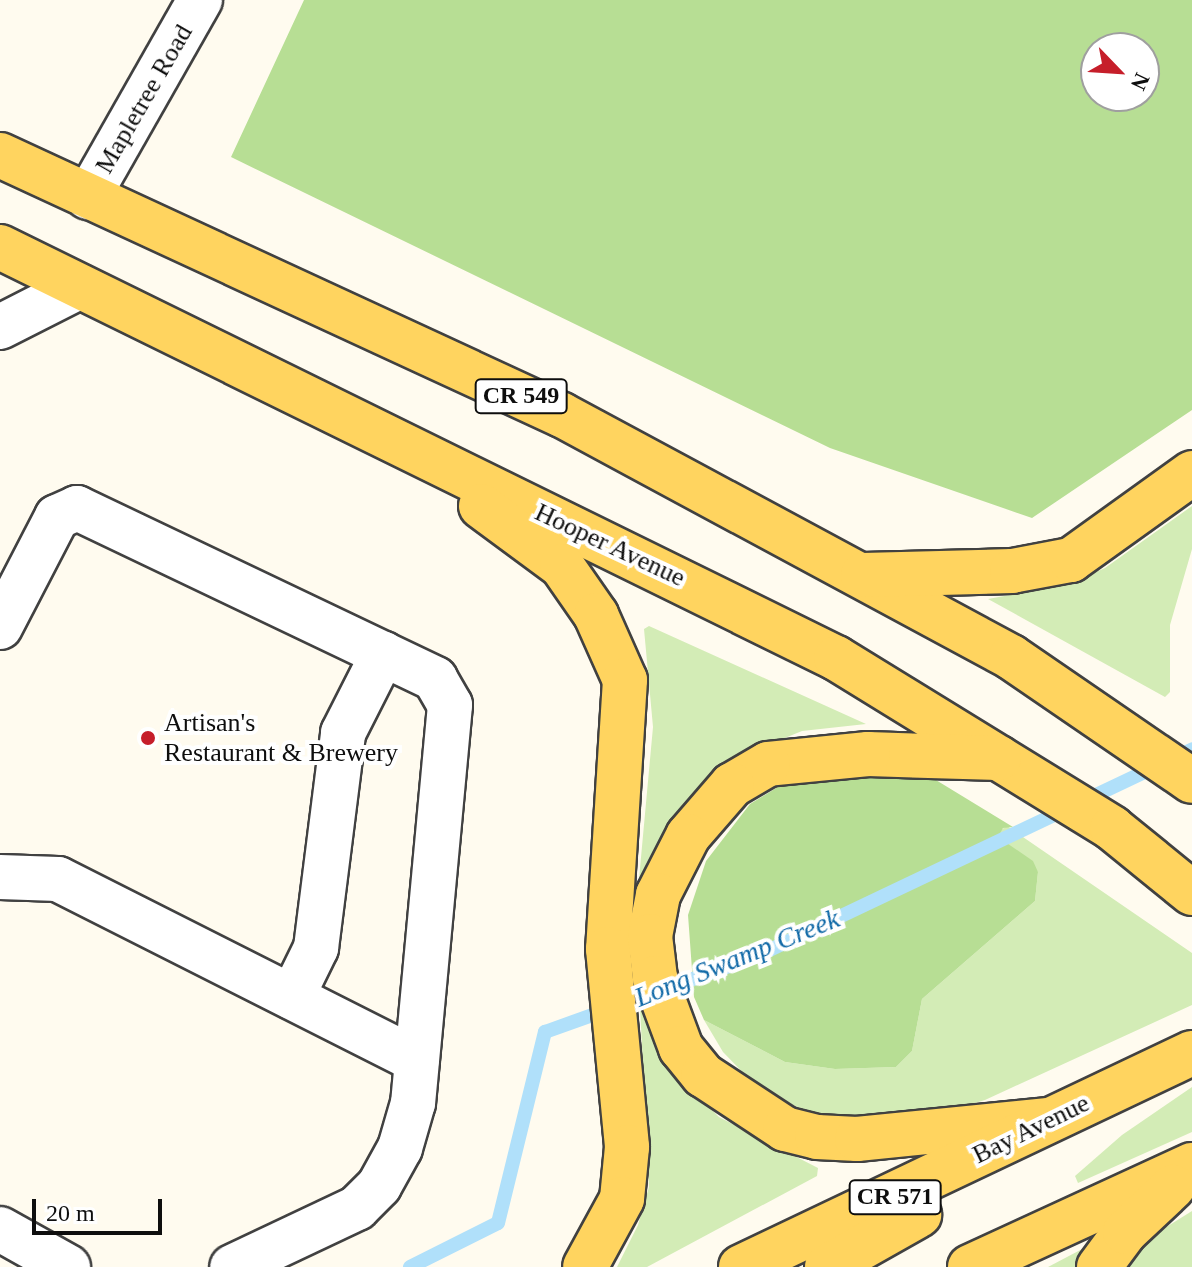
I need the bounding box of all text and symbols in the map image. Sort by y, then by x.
street label: Mapletree Road [89,19,199,179]
north arrow [1080,32,1160,112]
text: N [1126,69,1155,94]
road number: CR 549 [473,376,569,416]
street label: Hooper Avenue [529,496,691,594]
place label: Artisan's Restaurant & Brewery [164,707,398,768]
marker: Artisan's Restaurant & Brewery [139,729,157,747]
water label: Long Swamp Creek [630,902,844,1014]
street label: Bay Avenue [967,1087,1095,1171]
road number: CR 571 [847,1177,943,1217]
scale bar [36,1183,166,1233]
text: 20 m [46,1200,95,1226]

